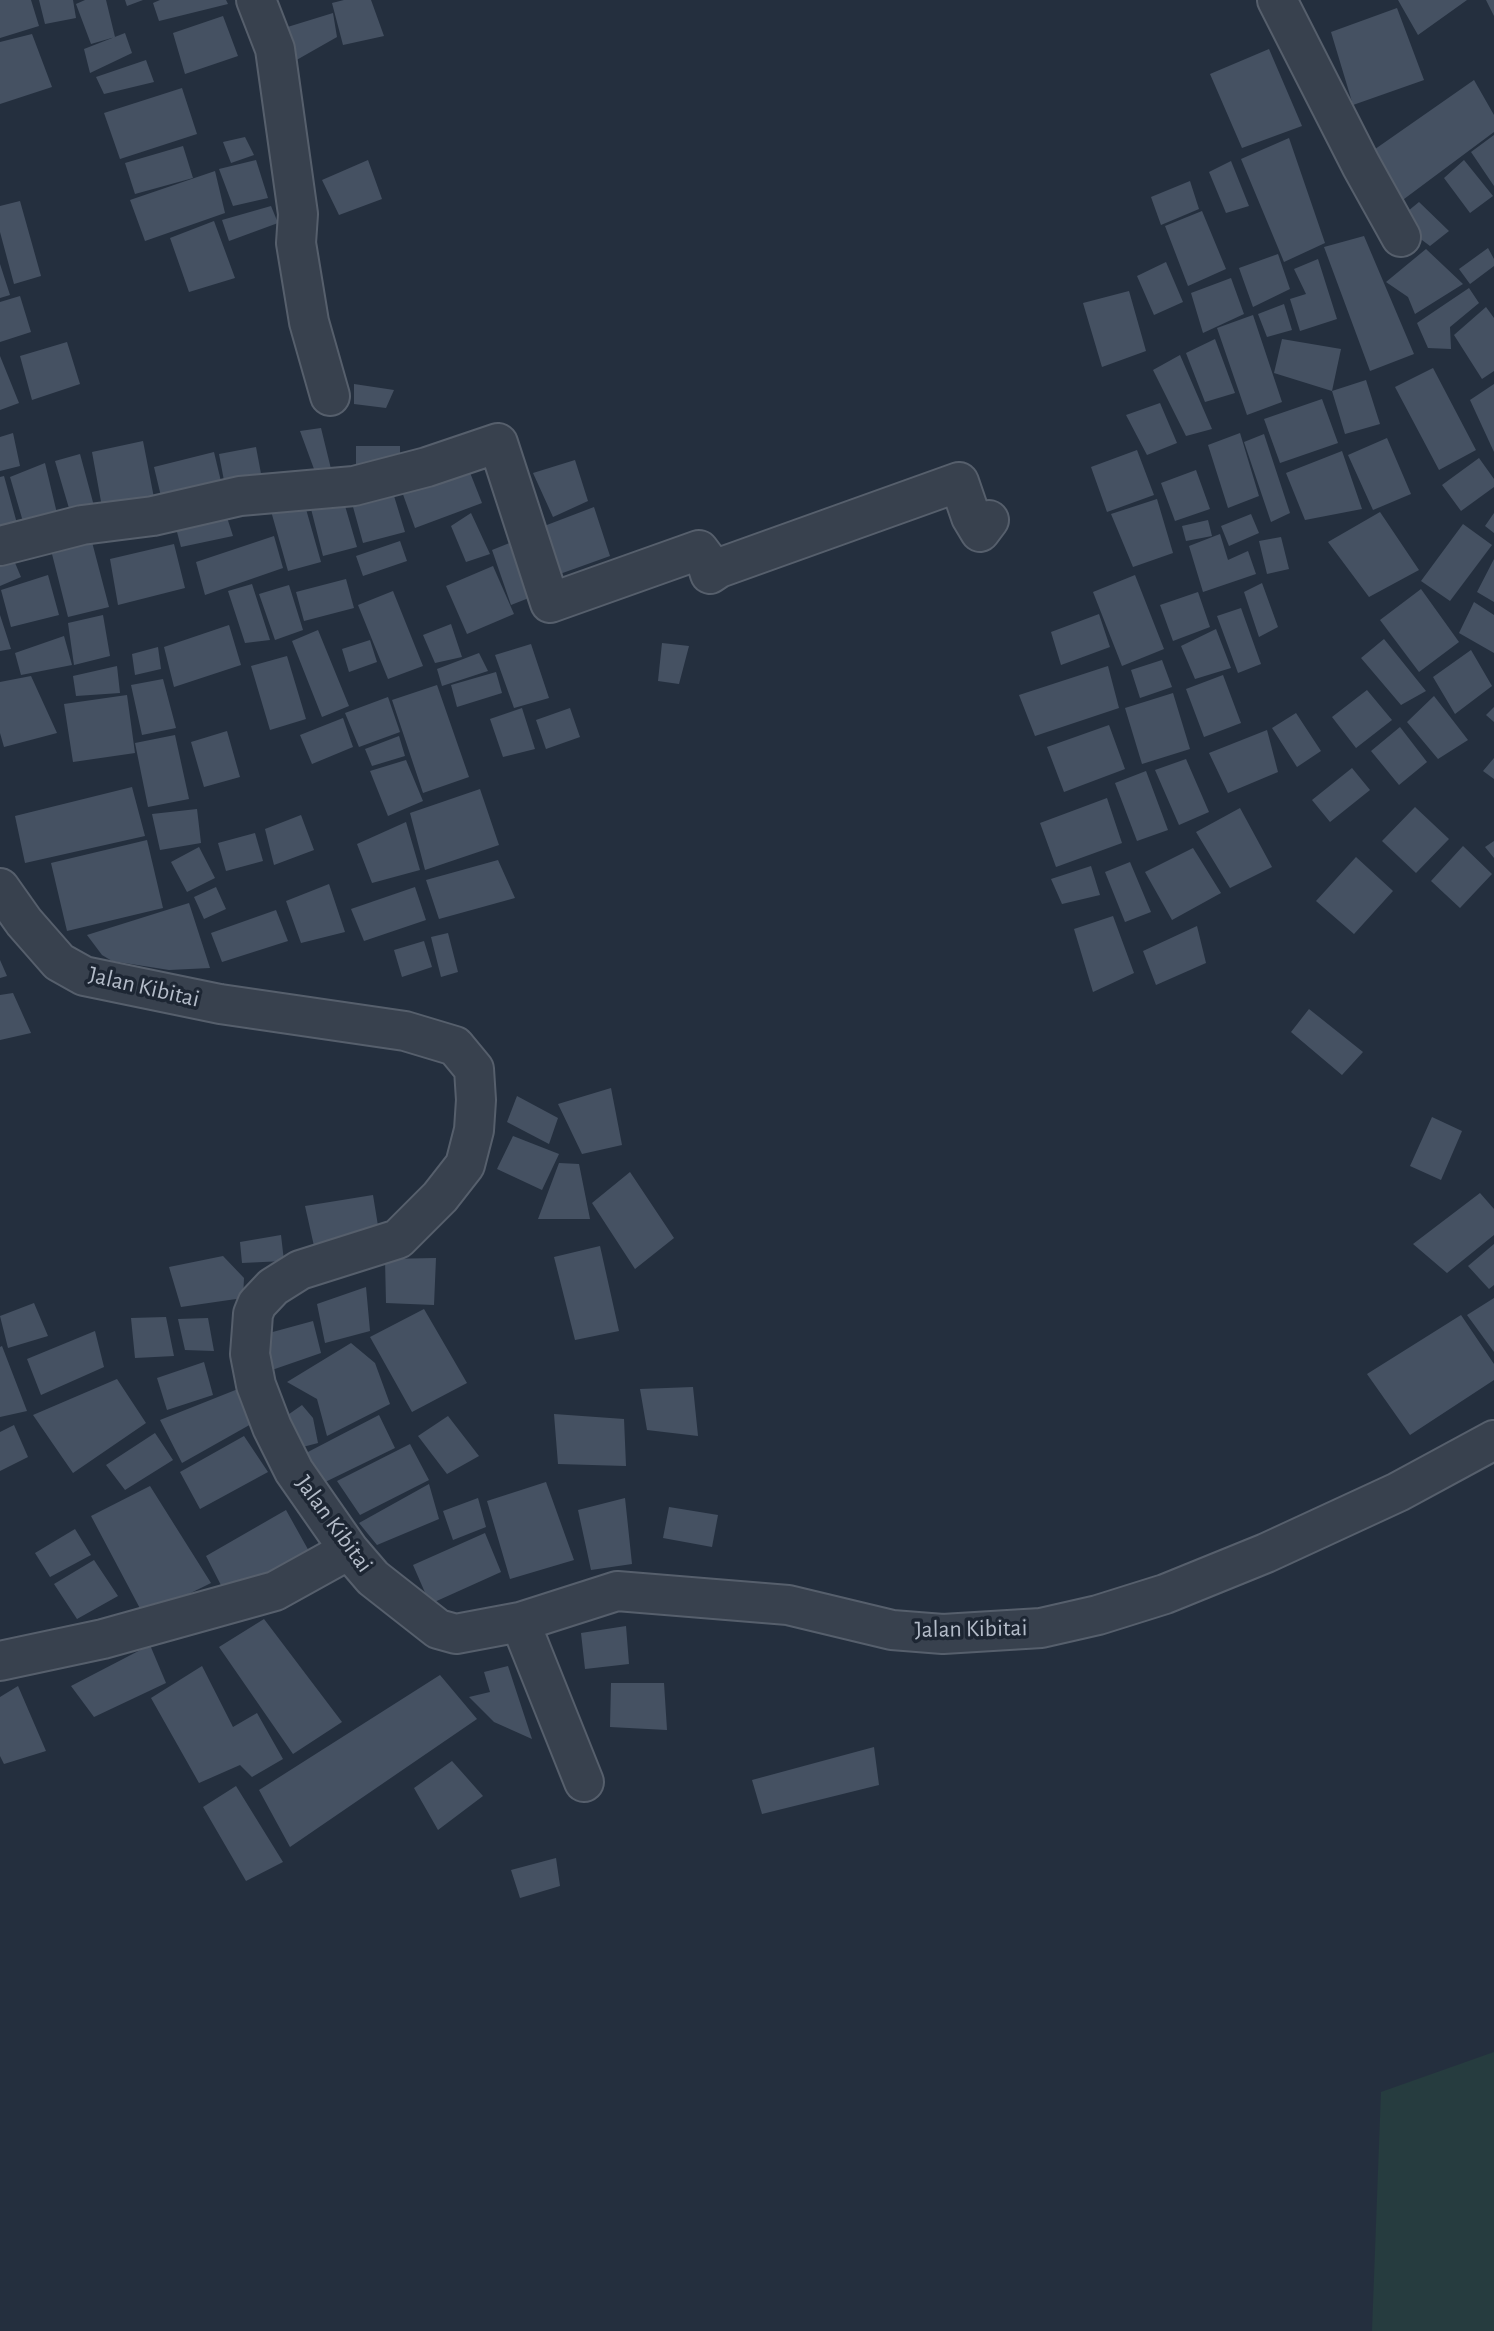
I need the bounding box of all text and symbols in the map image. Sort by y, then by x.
street label: Jalan Kibitai [86,960,202,1014]
street label: Jalan Kibitai [289,1470,379,1578]
street label: Jalan Kibitai [914,1614,1028,1644]

